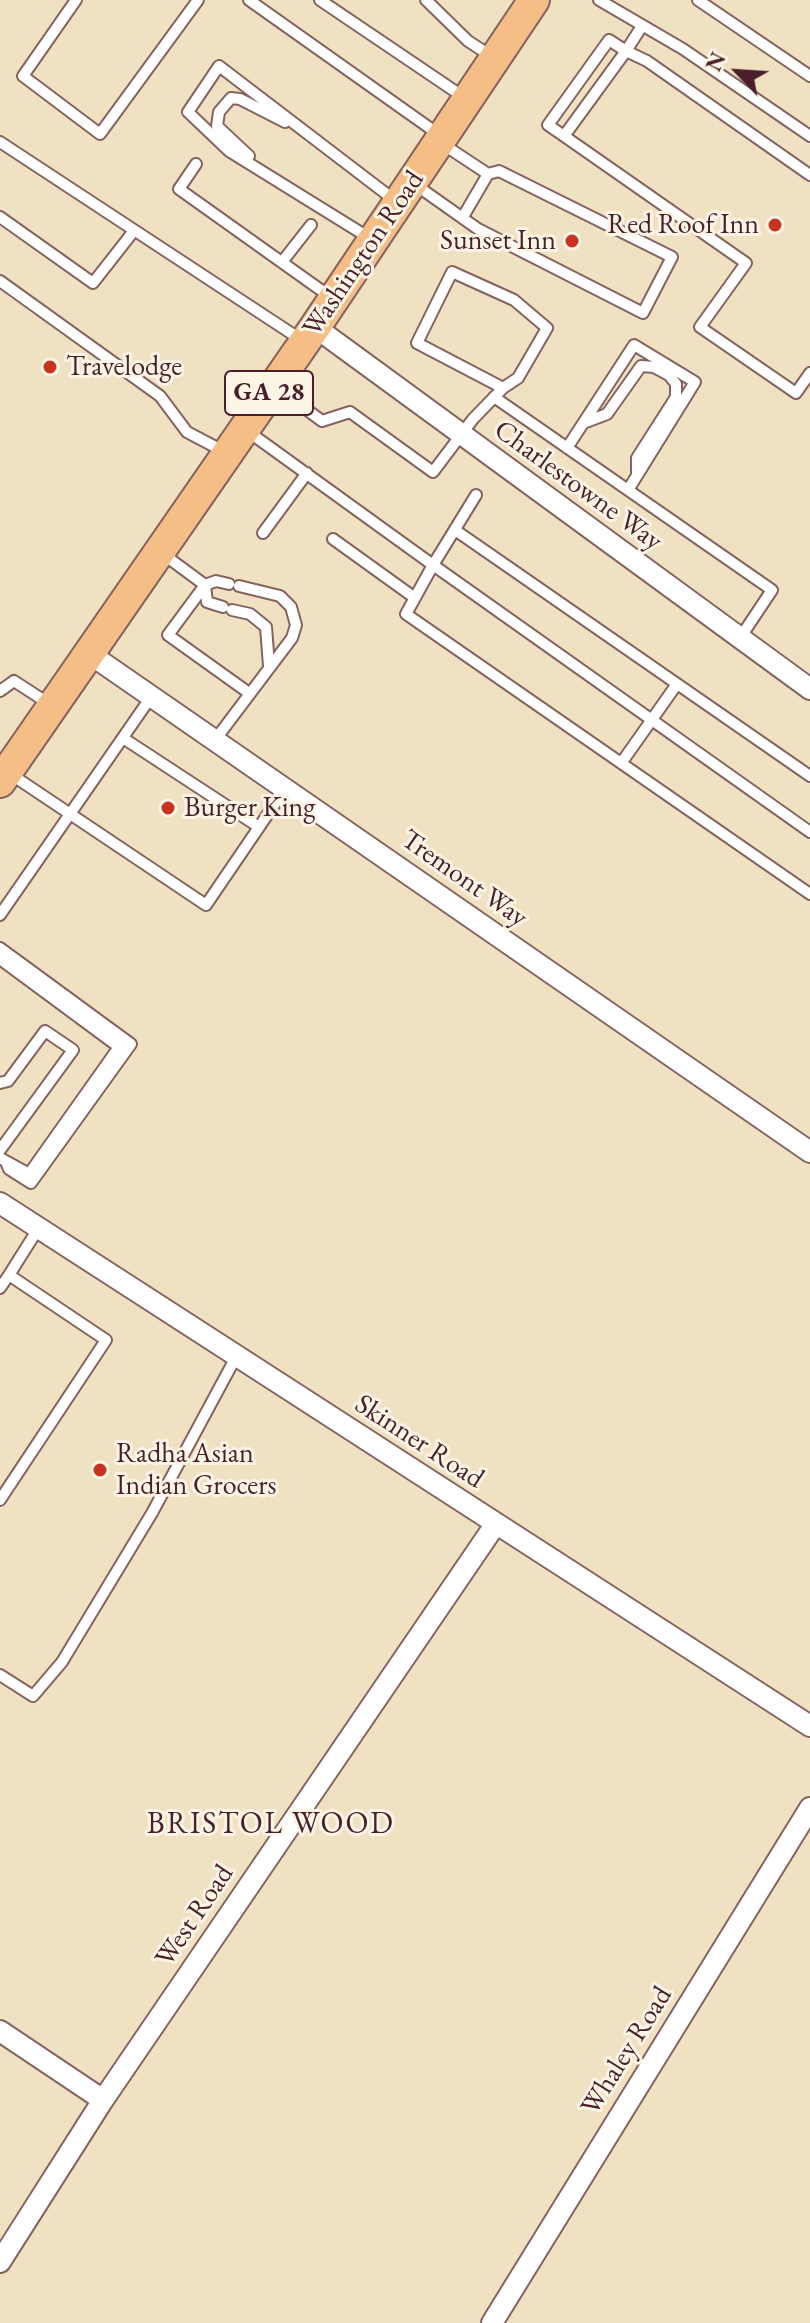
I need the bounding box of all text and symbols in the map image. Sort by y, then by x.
north arrow [698,32,778,112]
text: N [699,47,733,76]
street label: Washington Road [296,165,432,343]
place label: Red Roof Inn [607,208,759,242]
marker: Red Roof Inn [766,216,784,234]
place label: Sunset Inn [440,224,556,258]
marker: Sunset Inn [563,232,581,250]
place label: Travelodge [66,350,182,384]
marker: Travelodge [41,358,59,376]
road number: GA 28 [225,371,313,415]
street label: Charlestowne Way [487,414,669,558]
place label: Burger King [184,791,315,825]
marker: Burger King [159,799,177,817]
street label: Tremont Way [394,823,534,935]
street label: Skinner Road [348,1388,490,1496]
place label: Radha Asian Indian Grocers [116,1437,277,1503]
marker: Radha Asian Indian Grocers [91,1461,109,1479]
district label: BRISTOL WOOD [147,1807,395,1843]
street label: West Road [149,1859,241,1973]
street label: Whaley Road [574,1980,680,2122]

